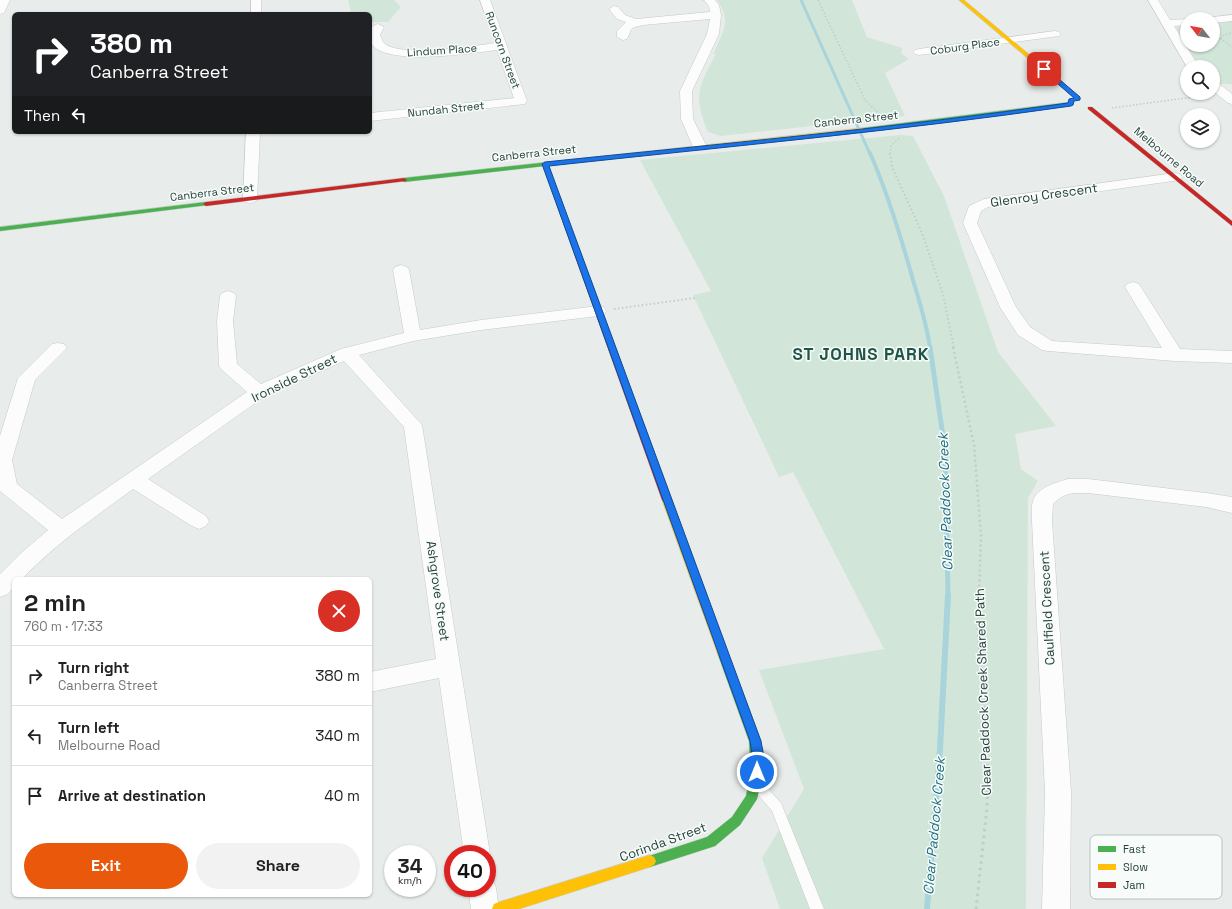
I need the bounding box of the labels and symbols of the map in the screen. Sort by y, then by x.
street label: Runcorn Street [483,9,523,91]
north arrow [1180,12,1220,52]
street label: Coburg Place [929,34,1001,58]
street label: Lindum Place [407,41,477,59]
pin [1027,52,1061,86]
street label: Nundah Street [407,98,485,120]
street label: Canberra Street [813,108,899,130]
street label: Melbourne Road [1131,124,1207,190]
street label: Canberra Street [491,142,577,164]
street label: Glenroy Crescent [989,179,1099,211]
street label: Canberra Street [169,180,255,204]
district label: ST JOHNS PARK [793,343,929,365]
street label: Ironside Street [248,350,340,406]
water label: Clear Paddock Creek [934,431,956,571]
street label: Ashgrove Street [423,540,453,642]
street label: Caulfield Crescent [1036,550,1058,666]
street label: Clear Paddock Creek Shared Path [971,588,995,796]
position arrow [736,751,778,793]
water label: Clear Paddock Creek [919,755,949,896]
street label: Corinda Street [617,818,709,866]
legend [1090,835,1222,899]
text: Fast [1123,842,1146,856]
speed limit sign: 40 [444,845,496,897]
text: Slow [1123,860,1148,874]
text: Jam [1123,878,1145,892]

